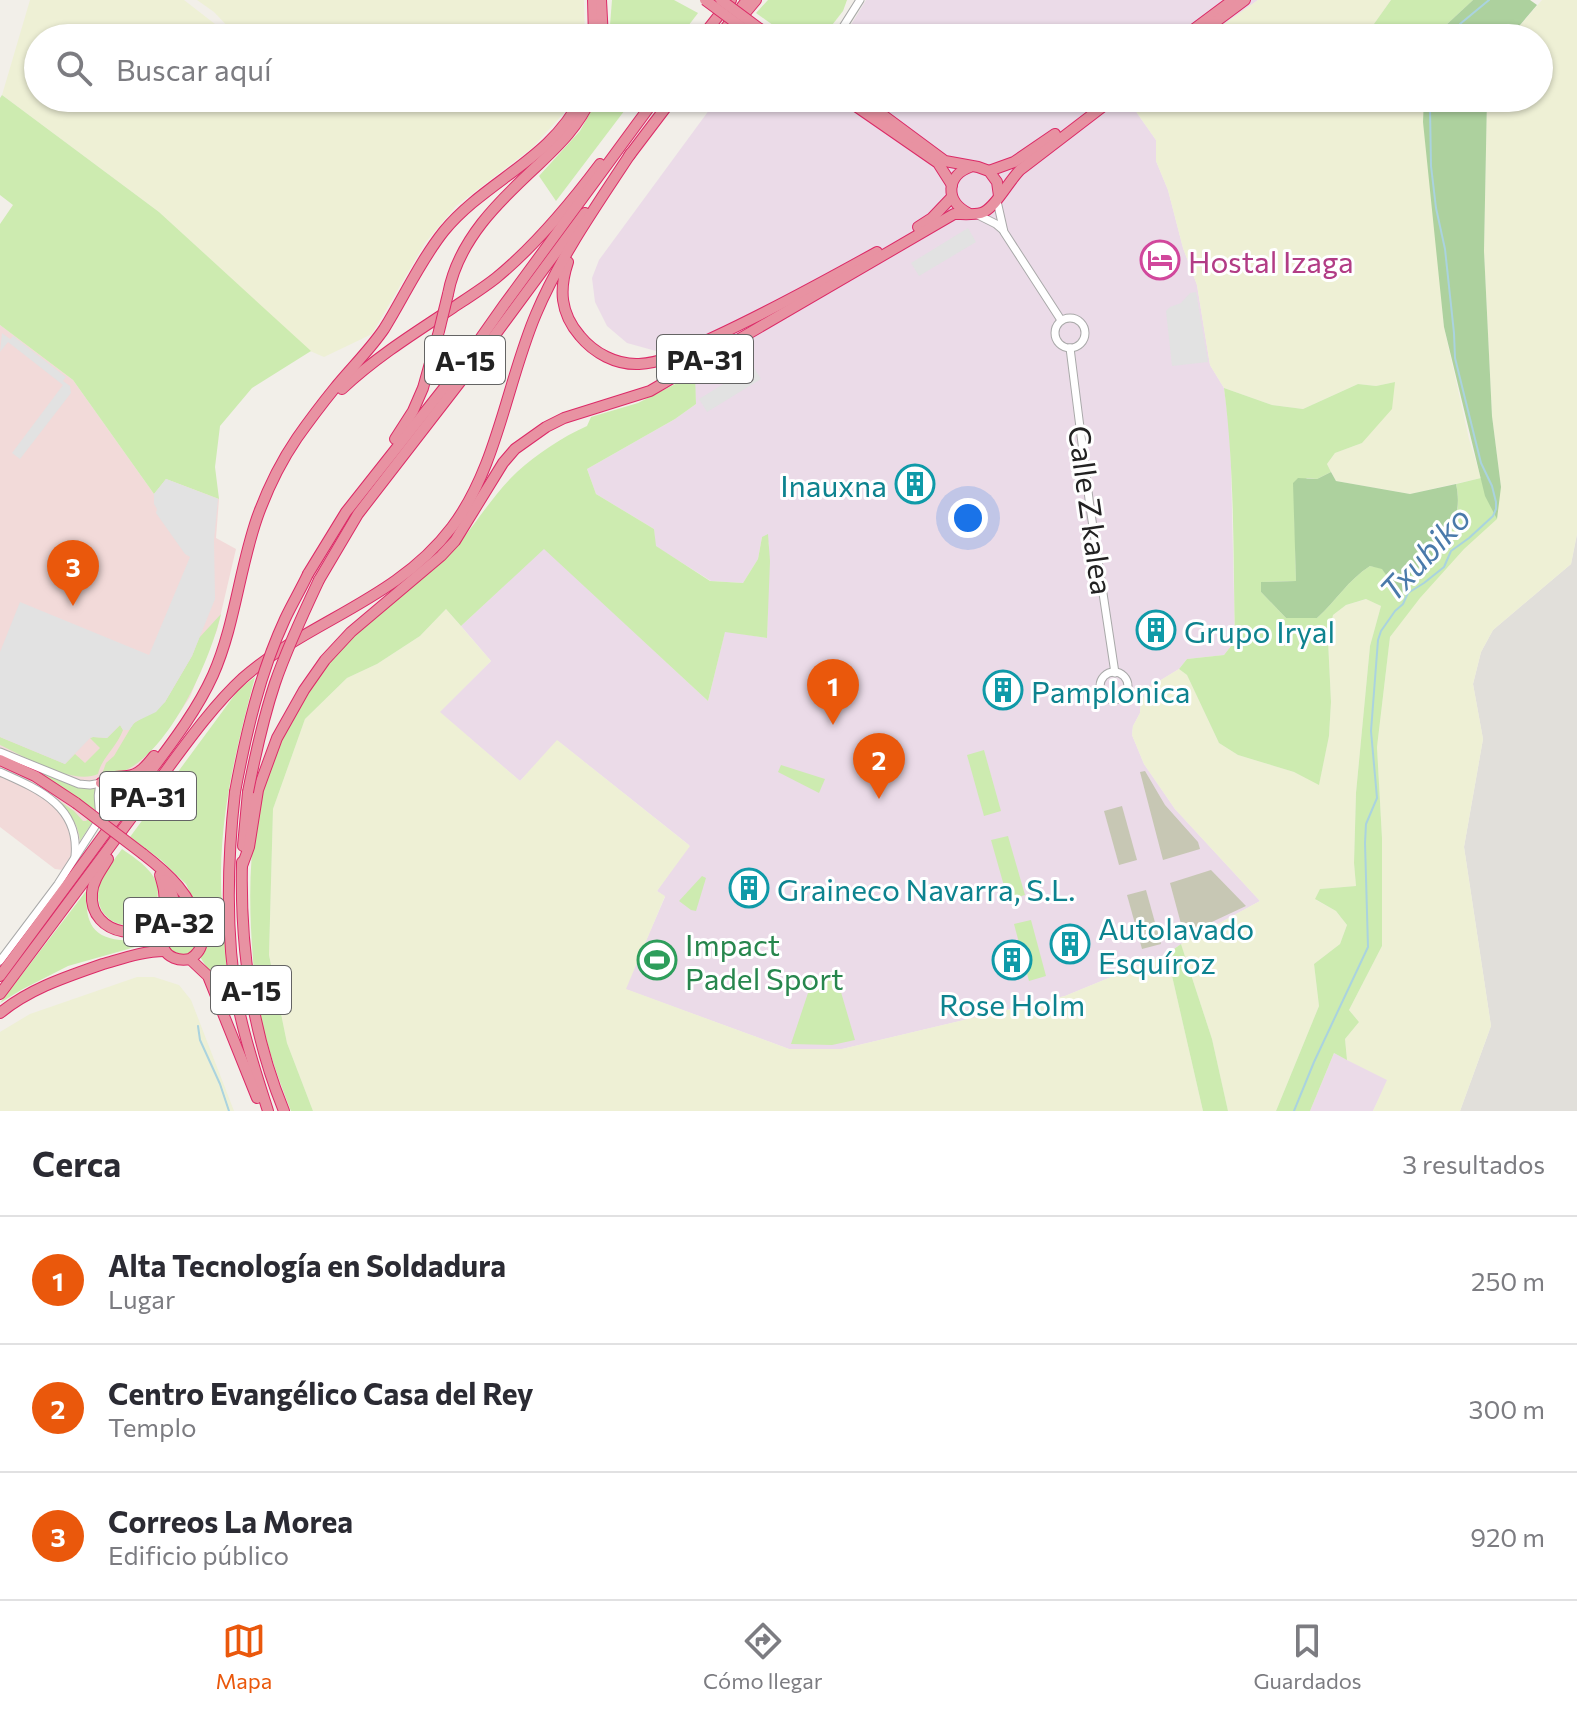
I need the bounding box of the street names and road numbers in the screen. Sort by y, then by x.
road number: PA-31 [657,335,753,383]
road number: A-15 [425,336,505,384]
street label: Calle Z kalea [1062,423,1122,597]
road number: PA-31 [100,772,196,820]
road number: PA-32 [124,898,224,946]
road number: A-15 [211,966,291,1014]

